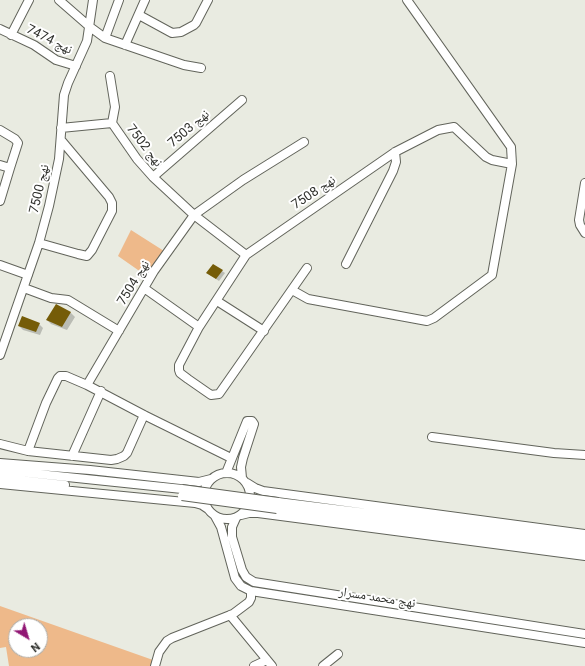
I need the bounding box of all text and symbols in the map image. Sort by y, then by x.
street label: نهج 7474 [23,22,75,58]
street label: نهج 7503 [165,107,213,151]
street label: نهج 7502 [123,122,165,170]
street label: نهج 7500 [27,163,53,215]
street label: نهج 7508 [289,173,339,213]
street label: نهج 7504 [115,258,153,308]
street label: نهج محمد مسرار [337,584,417,612]
north arrow [8,618,48,658]
text: N [28,640,42,655]

